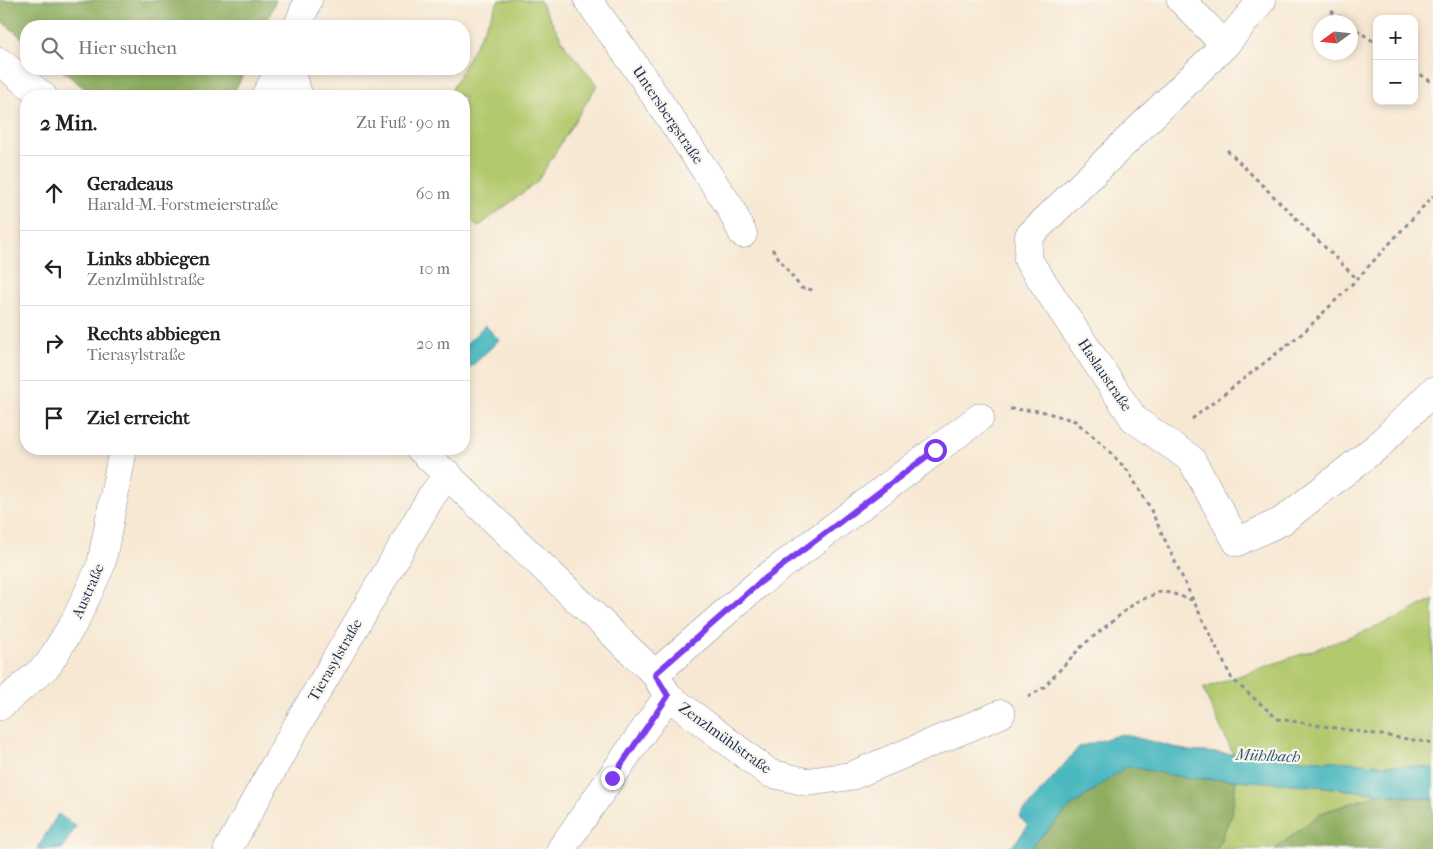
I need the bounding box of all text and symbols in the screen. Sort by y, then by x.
north arrow [1313,15,1358,60]
map controls [1373,15,1418,105]
button: + [1373,15,1418,60]
search box [20,20,470,75]
icon: search [38,34,66,62]
text: Hier suchen [78,37,177,59]
button: − [1373,60,1418,105]
street label: Untersbergstraße [629,63,708,168]
text: 2 Min. [40,111,97,135]
text: Zu Fuß · 90 m [356,113,450,132]
text: Geradeaus [87,173,173,195]
icon: ahead [40,179,68,207]
text: 60 m [416,184,450,203]
text: Harald-M.-Forstmeierstraße [87,195,278,214]
text: Links abbiegen [87,248,210,270]
icon: left [40,254,68,282]
text: 10 m [419,259,450,278]
text: Zenzlmühlstraße [87,270,205,289]
text: Rechts abbiegen [87,323,221,345]
icon: right [40,329,68,357]
text: 20 m [416,334,450,353]
street label: Haslaustraße [1074,335,1136,415]
text: Tierasylstraße [87,345,185,364]
icon: arrive [40,404,68,432]
text: Ziel erreicht [87,407,190,429]
route start [924,439,947,462]
street label: Austraße [68,560,108,622]
street label: Tierasylstraße [304,615,366,704]
street label: Zenzlmühlstraße [675,698,775,778]
water label: Mühlbach [1234,745,1301,766]
route end [601,767,624,790]

